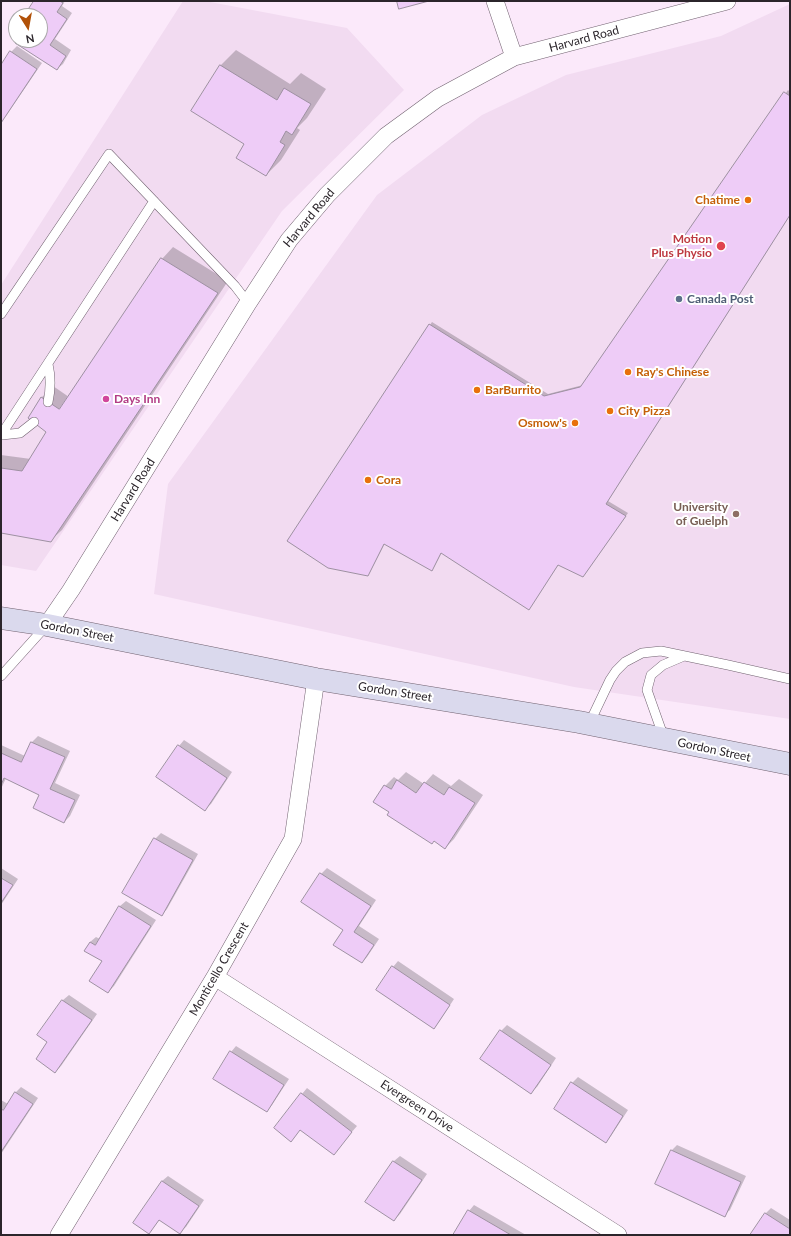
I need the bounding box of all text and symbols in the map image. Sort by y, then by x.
north arrow [8,8,48,48]
street label: Harvard Road [547,23,621,55]
text: N [25,32,36,46]
street label: Harvard Road [280,186,338,250]
place label: Chatime [695,193,740,207]
marker: Chatime [743,195,753,205]
place label: Motion Plus Physio [651,232,712,260]
marker: Motion Plus Physio [715,240,727,252]
place label: Canada Post [687,292,753,306]
marker: Canada Post [674,294,684,304]
place label: Ray's Chinese [636,365,709,379]
marker: Ray's Chinese [623,367,633,377]
place label: BarBurrito [485,383,541,397]
marker: BarBurrito [472,385,482,395]
place label: Days Inn [114,392,160,406]
marker: Days Inn [101,394,111,404]
place label: City Pizza [618,404,670,418]
marker: City Pizza [605,406,615,416]
place label: Osmow's [518,416,567,430]
marker: Osmow's [570,418,580,428]
street label: Harvard Road [108,456,158,524]
place label: Cora [376,473,401,487]
marker: Cora [363,475,373,485]
place label: University of Guelph [673,500,728,528]
marker: University of Guelph [731,509,741,519]
street label: Gordon Street [39,617,115,645]
street label: Gordon Street [357,679,433,705]
street label: Gordon Street [676,735,752,765]
street label: Monticello Crescent [186,920,252,1018]
street label: Evergreen Drive [378,1077,456,1135]

